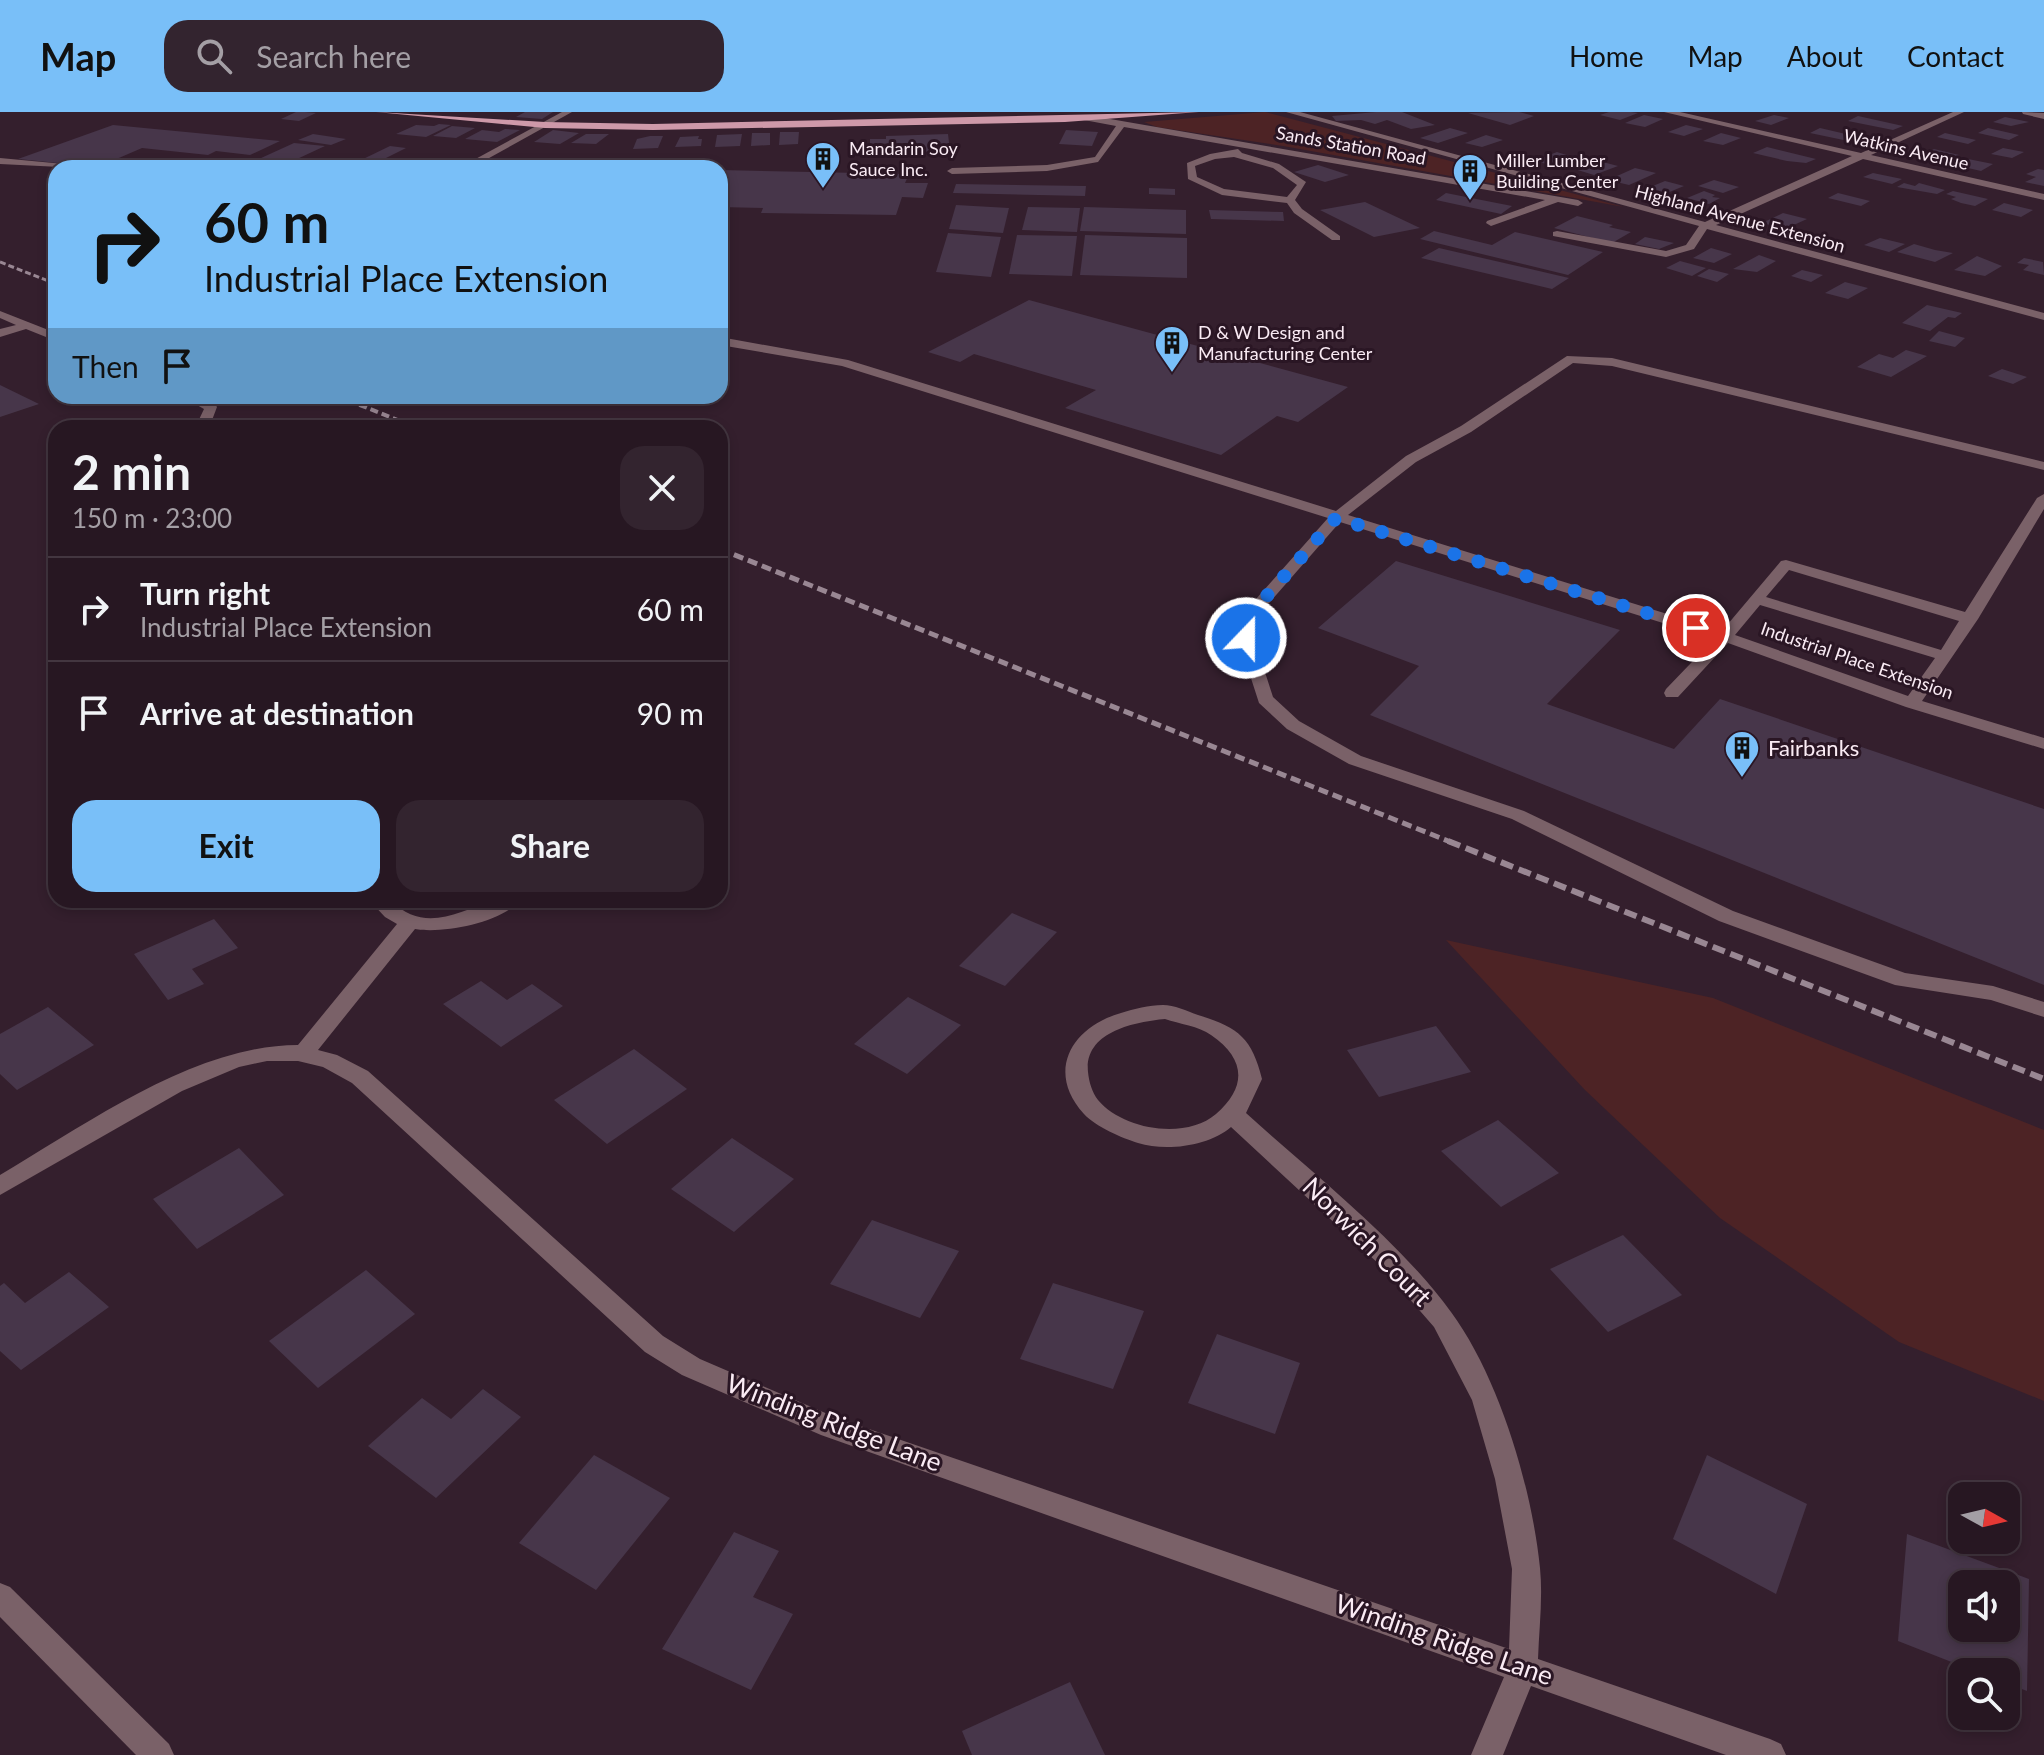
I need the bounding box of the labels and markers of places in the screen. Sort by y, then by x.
place label: Mandarin Soy Sauce Inc. [849,137,959,180]
building icon: Mandarin Soy Sauce Inc. [804,140,842,190]
place label: Miller Lumber Building Center [1496,149,1619,192]
building icon: Miller Lumber Building Center [1451,152,1489,202]
place label: D & W Design and Manufacturing Center [1198,321,1373,364]
building icon: D & W Design and Manufacturing Center [1153,324,1191,374]
pin [1662,594,1730,662]
building icon: Fairbanks [1723,729,1761,779]
place label: Fairbanks [1768,734,1859,761]

